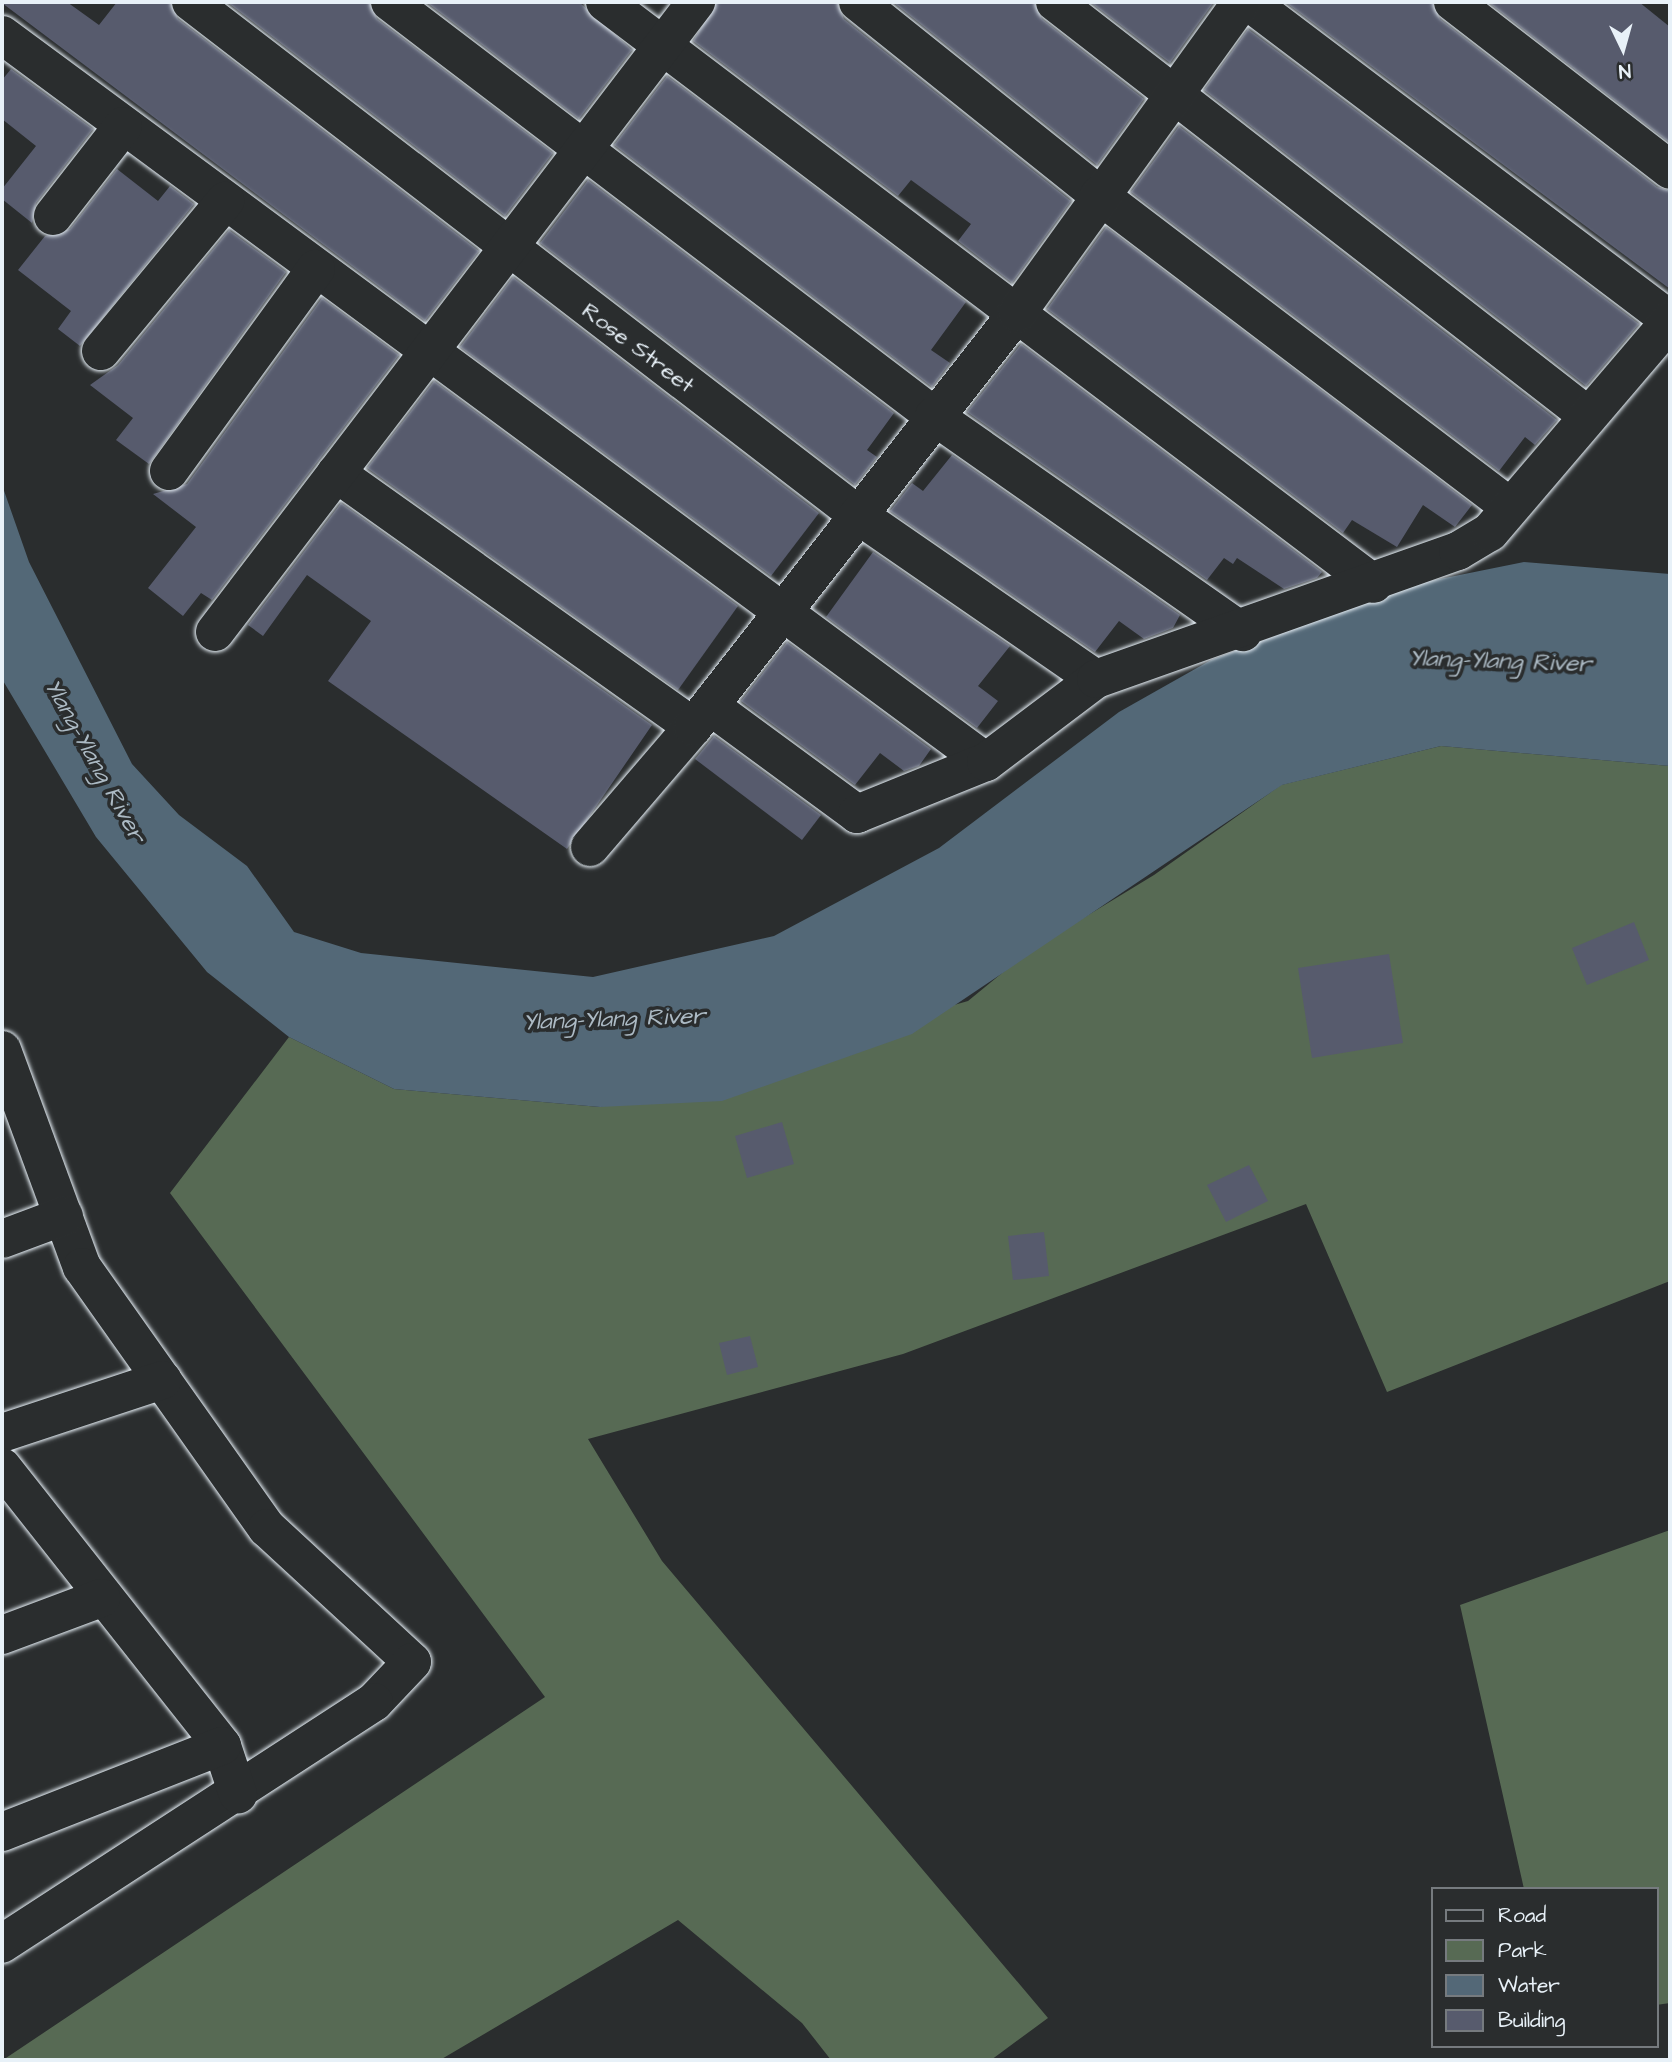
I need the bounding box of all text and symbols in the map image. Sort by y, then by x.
north arrow [1588,14,1658,84]
text: N [1618,56,1632,84]
street label: Rose Street [576,297,700,399]
water label: Ylang-Ylang River [1408,644,1592,680]
water label: Ylang-Ylang River [37,674,151,848]
water label: Ylang-Ylang River [522,1002,706,1038]
legend [1430,1887,1658,2048]
text: Road [1498,1901,1546,1930]
text: Park [1498,1936,1547,1965]
text: Water [1498,1971,1560,2000]
text: Building [1498,2006,1565,2035]

